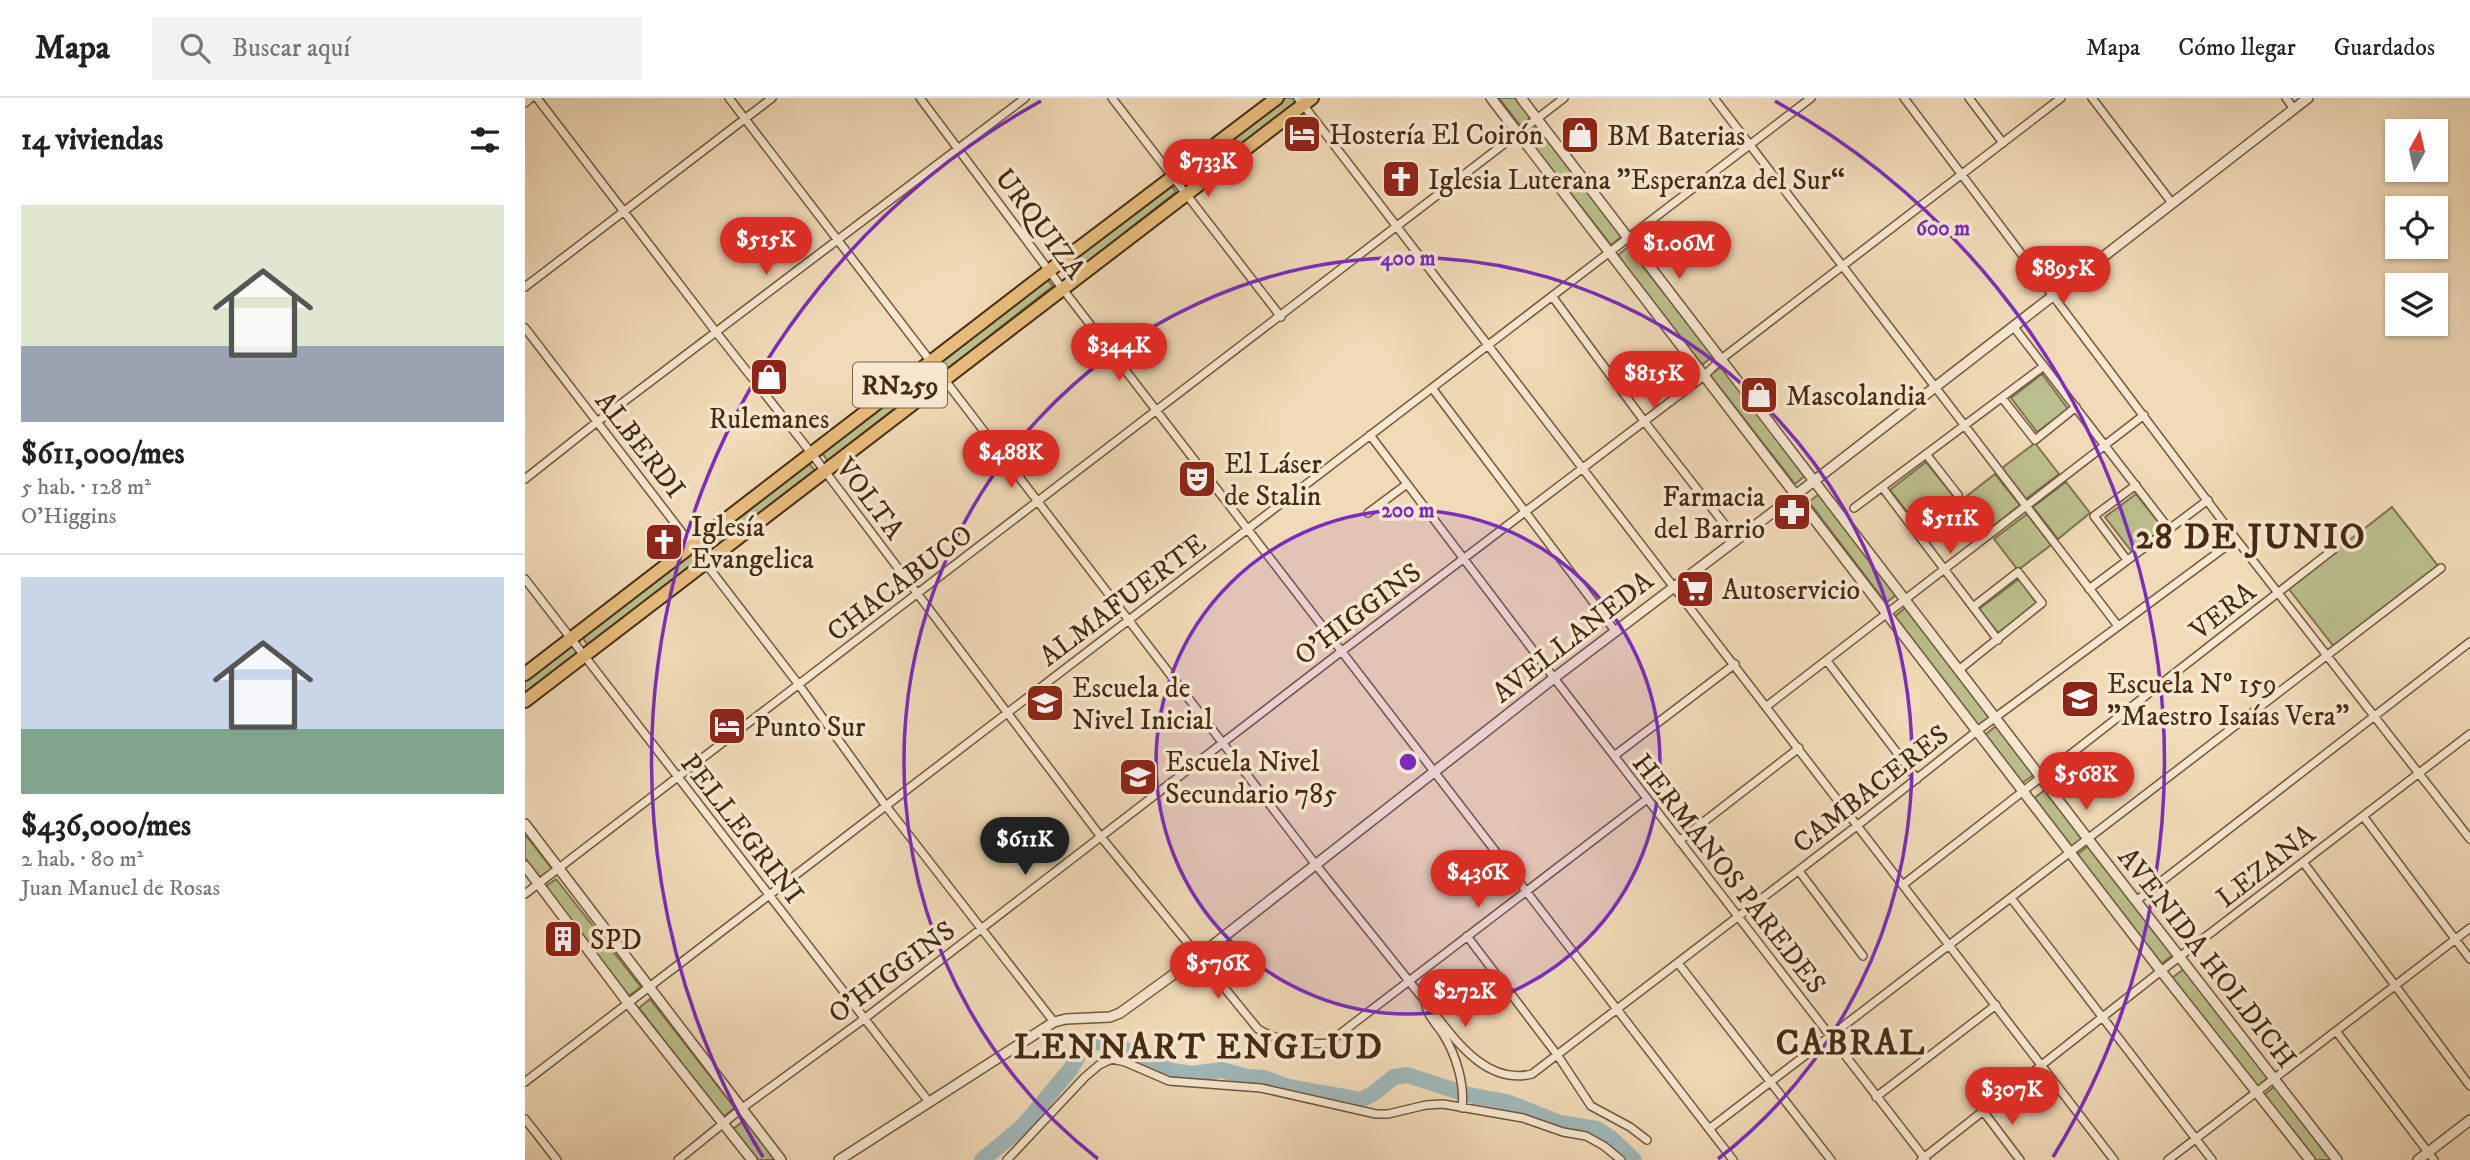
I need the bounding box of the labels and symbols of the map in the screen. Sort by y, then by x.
hotel icon: Hostería El Coirón [1281,113,1323,155]
shop icon: BM Baterias [1559,114,1601,156]
place label: Hostería El Coirón [1329,118,1544,153]
place label: BM Baterias [1607,119,1745,154]
north arrow [2385,119,2448,182]
pin: $733K [1159,140,1257,199]
church icon: Iglesia Luterana ”Esperanza del Sur“ [1380,158,1422,200]
street label: URQUIZA [987,162,1094,287]
place label: Iglesia Luterana ”Esperanza del Sur“ [1428,163,1845,198]
text: 600 m [1916,216,1970,242]
pin: $515K [717,218,815,277]
pin: $1.06M [1622,222,1736,281]
text: 400 m [1381,246,1436,272]
pin: $895K [2014,246,2112,306]
pin: $344K [1070,324,1168,383]
pin: $815K [1605,352,1703,411]
shop icon: Rulemanes [748,356,790,398]
road number: RN259 [853,362,947,408]
shop icon: Mascolandia [1738,374,1780,416]
place label: Mascolandia [1786,379,1926,414]
street label: ALBERDI [587,384,692,505]
place label: Rulemanes [709,402,829,437]
pin: $488K [962,430,1060,490]
place label: El Láser de Stalin [1224,447,1322,514]
street label: VOLTA [827,450,912,548]
theatre icon: El Láser de Stalin [1176,458,1218,500]
place label: Farmacia del Barrio [1654,480,1765,547]
pharmacy icon: Farmacia del Barrio [1771,491,1813,533]
pin: $511K [1901,496,1999,556]
text: 200 m [1381,498,1435,524]
place label: Iglesía Evangelica [691,510,814,577]
district label: 28 DE JUNIO [2136,516,2366,560]
street label: CHACABUCO [820,517,980,649]
church icon: Iglesía Evangelica [643,521,685,563]
street label: ALMAFUERTE [1033,526,1213,674]
street label: O'HIGGINS [1288,555,1428,673]
street label: AVELLANEDA [1486,563,1661,711]
supermarket icon: Autoservicio [1674,568,1716,610]
place label: Autoservicio [1722,573,1860,608]
street label: VERA [2182,574,2264,648]
place label: Escuela Nº 159 "Maestro Isaías Vera" [2107,667,2349,734]
place label: Escuela de Nivel Inicial [1072,671,1213,738]
school or university icon: Escuela Nº 159 "Maestro Isaías Vera" [2059,678,2101,720]
school or university icon: Escuela de Nivel Inicial [1024,682,1066,724]
hotel icon: Punto Sur [706,705,748,747]
place label: Punto Sur [754,710,866,745]
street label: CAMBACERES [1786,717,1956,861]
place label: Escuela Nivel Secundario 785 [1165,745,1337,812]
street label: PELLEGRINI [672,747,811,911]
street label: HERMANOS PAREDES [1624,747,1834,1001]
centre of rings [1396,750,1420,774]
pin: $568K [2037,752,2135,812]
school or university icon: Escuela Nivel Secundario 785 [1117,756,1159,798]
street label: LEZANA [2209,816,2323,916]
pin: $611K [976,818,1074,877]
street label: AVENIDA HOLDICH [2110,841,2304,1075]
pin: $436K [1429,850,1527,910]
street label: O'HIGGINS [822,913,962,1031]
building icon: SPD [542,918,584,960]
place label: SPD [590,923,642,958]
pin: $576K [1169,942,1267,1001]
pin: $272K [1416,970,1514,1029]
district label: CABRAL [1776,1022,1926,1066]
district label: LENNART ENGLUD [1014,1026,1384,1070]
pin: $307K [1963,1068,2061,1127]

